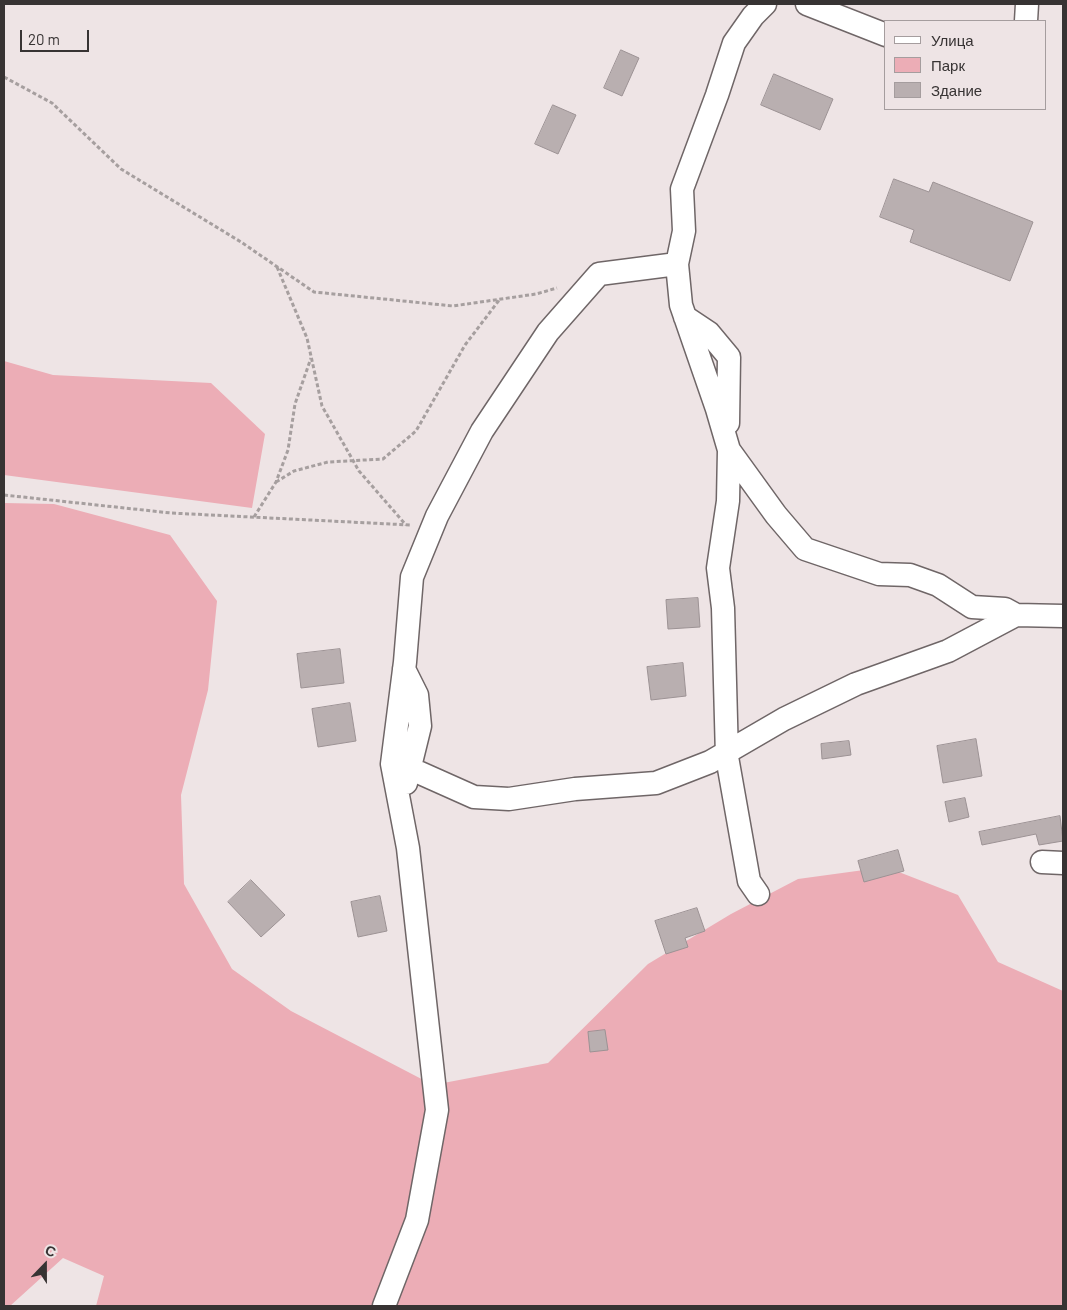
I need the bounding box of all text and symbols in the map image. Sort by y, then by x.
scale bar [22,20,91,52]
legend [884,20,1047,110]
text: 20 m [28,30,60,48]
text: Улица [931,31,974,49]
text: Парк [931,56,965,74]
text: Здание [931,81,982,99]
north arrow [20,1240,70,1290]
text: С [43,1241,59,1260]

